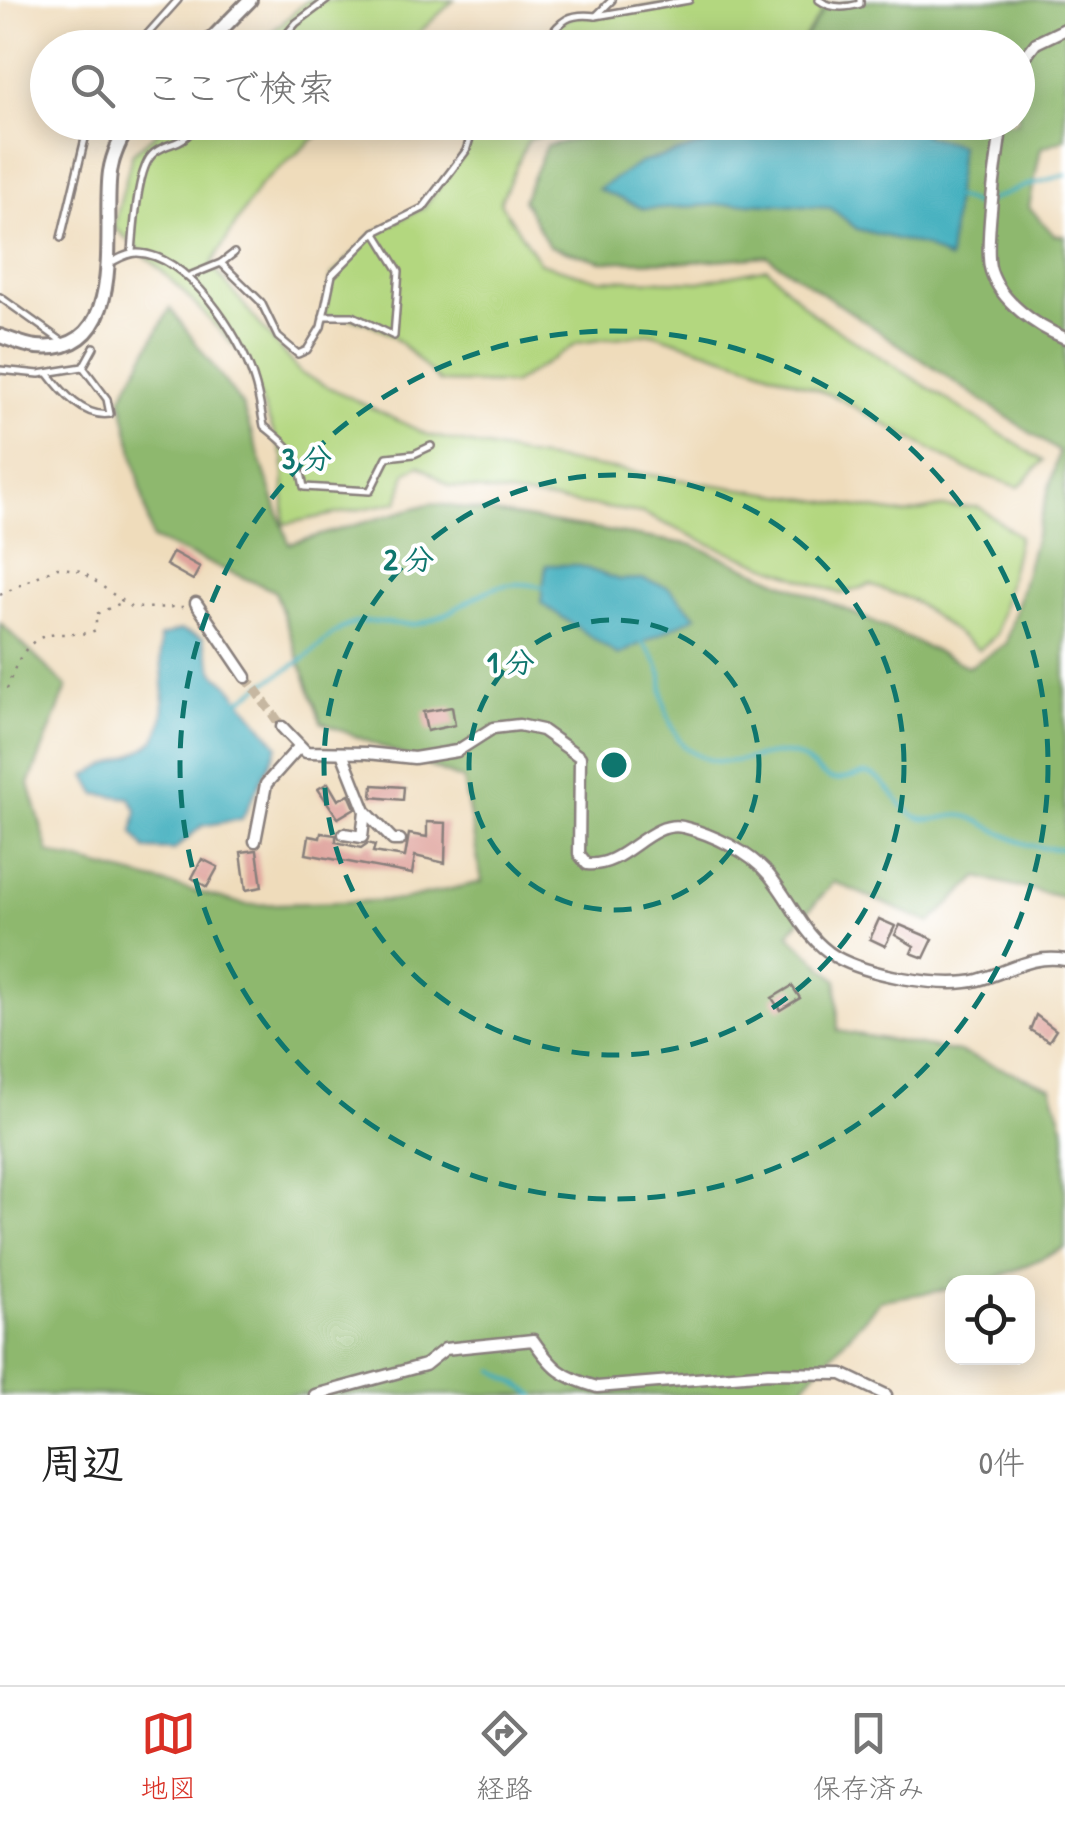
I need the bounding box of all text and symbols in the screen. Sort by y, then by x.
search box [30,30,1035,140]
icon: search [65,58,120,113]
text: ここで検索 [145,61,335,113]
text: 3 分 [282,438,332,478]
text: 2 分 [384,539,434,579]
text: 1 分 [487,642,535,682]
centre of rings [596,747,632,783]
map controls [945,1275,1035,1365]
button: locate [945,1275,1035,1365]
text: 周辺 [40,1434,124,1491]
text: 0件 [979,1441,1025,1484]
tab: 地図 [140,1706,196,1807]
tab: 経路 [476,1706,533,1807]
tab: 保存済み [813,1706,925,1807]

